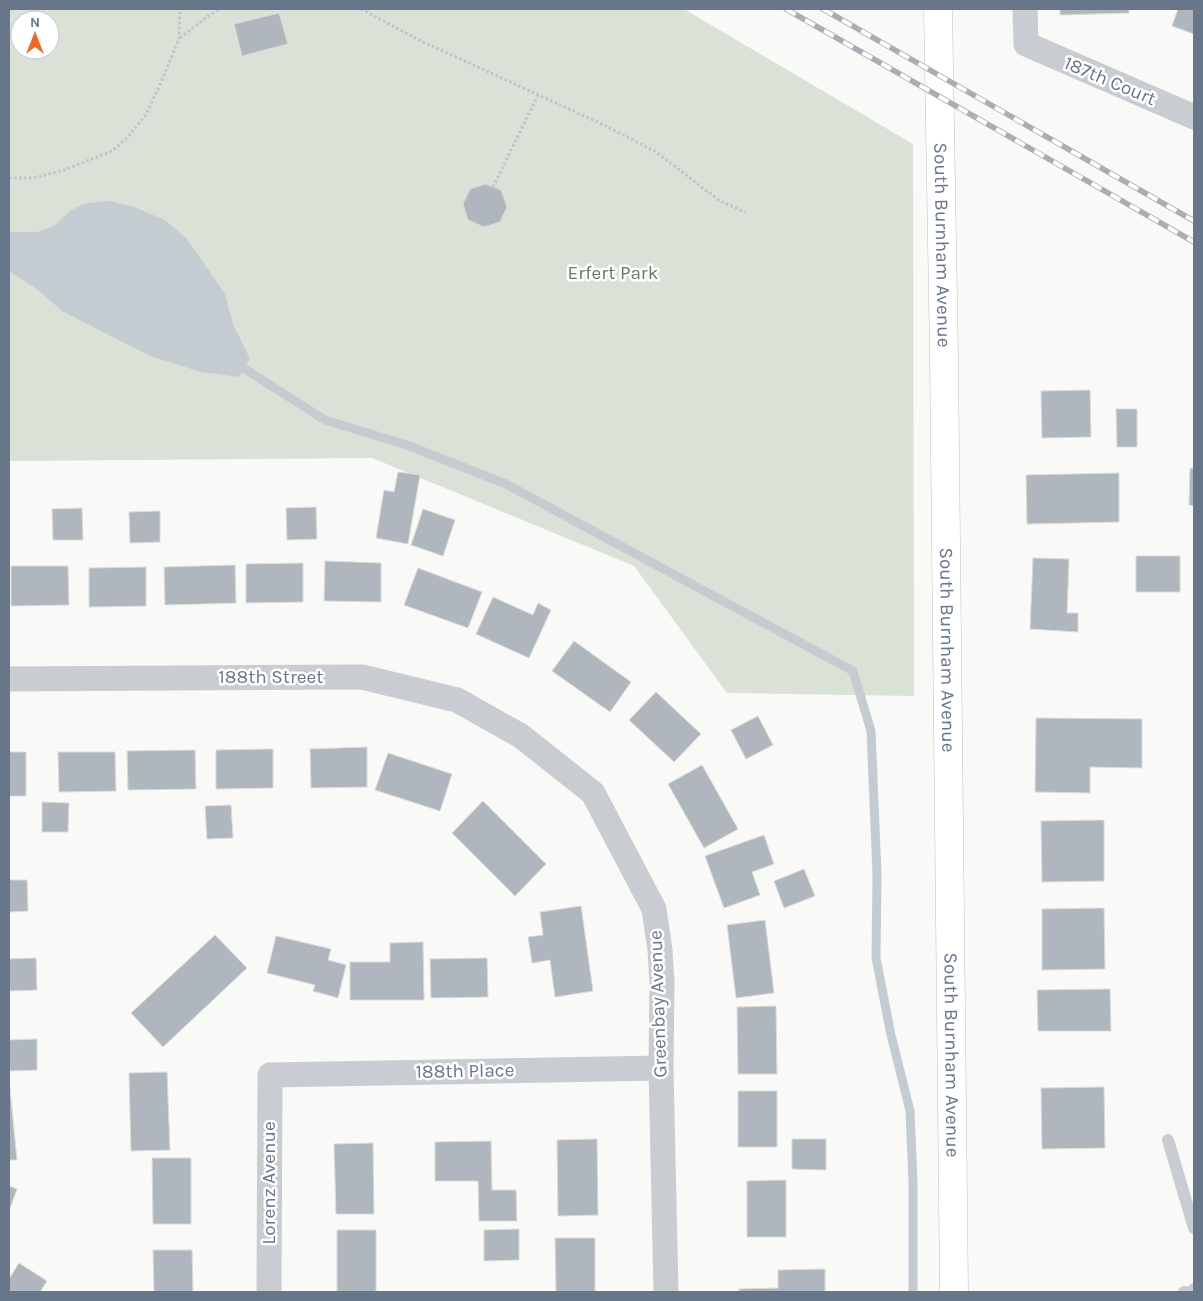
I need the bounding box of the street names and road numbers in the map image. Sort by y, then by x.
street label: 187th Court [1061,52,1159,110]
street label: South Burnham Avenue [929,142,955,348]
street label: South Burnham Avenue [935,547,959,753]
street label: 188th Street [219,666,323,688]
street label: Greenbay Avenue [644,930,672,1078]
street label: South Burnham Avenue [939,952,964,1158]
street label: 188th Place [416,1059,514,1083]
street label: Lorenz Avenue [258,1121,280,1245]

